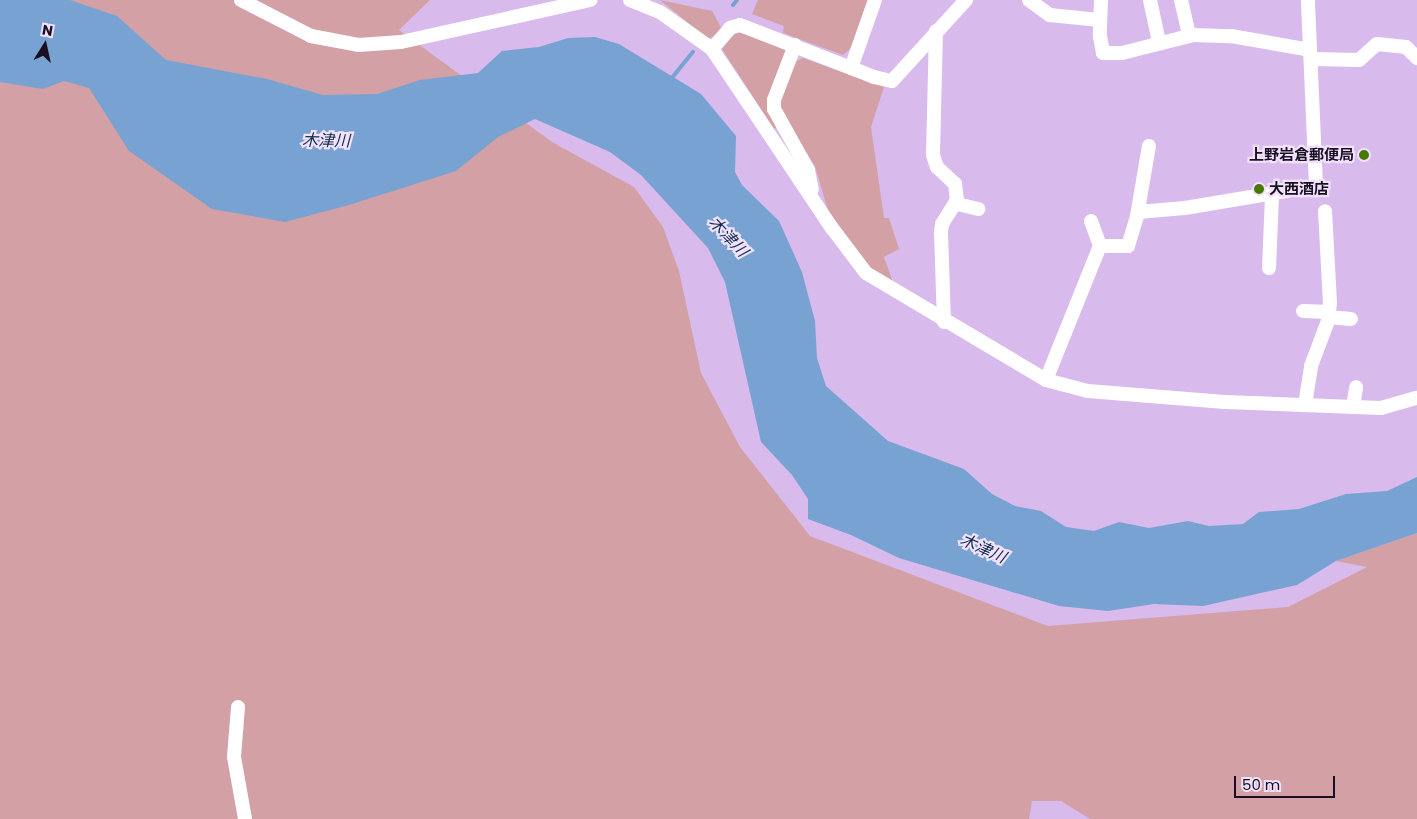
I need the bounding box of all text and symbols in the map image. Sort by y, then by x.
text: N [41,19,55,41]
north arrow [20,20,70,70]
water label: 木津川 [302,131,350,151]
place label: 上野岩倉郵便局 [1249,146,1354,164]
marker: 上野岩倉郵便局 [1358,149,1370,161]
place label: 大西酒店 [1269,180,1329,198]
marker: 大西酒店 [1253,183,1265,195]
water label: 木津川 [705,213,751,261]
water label: 木津川 [957,530,1009,568]
scale bar [1237,766,1338,798]
text: 50 m [1242,774,1280,795]

